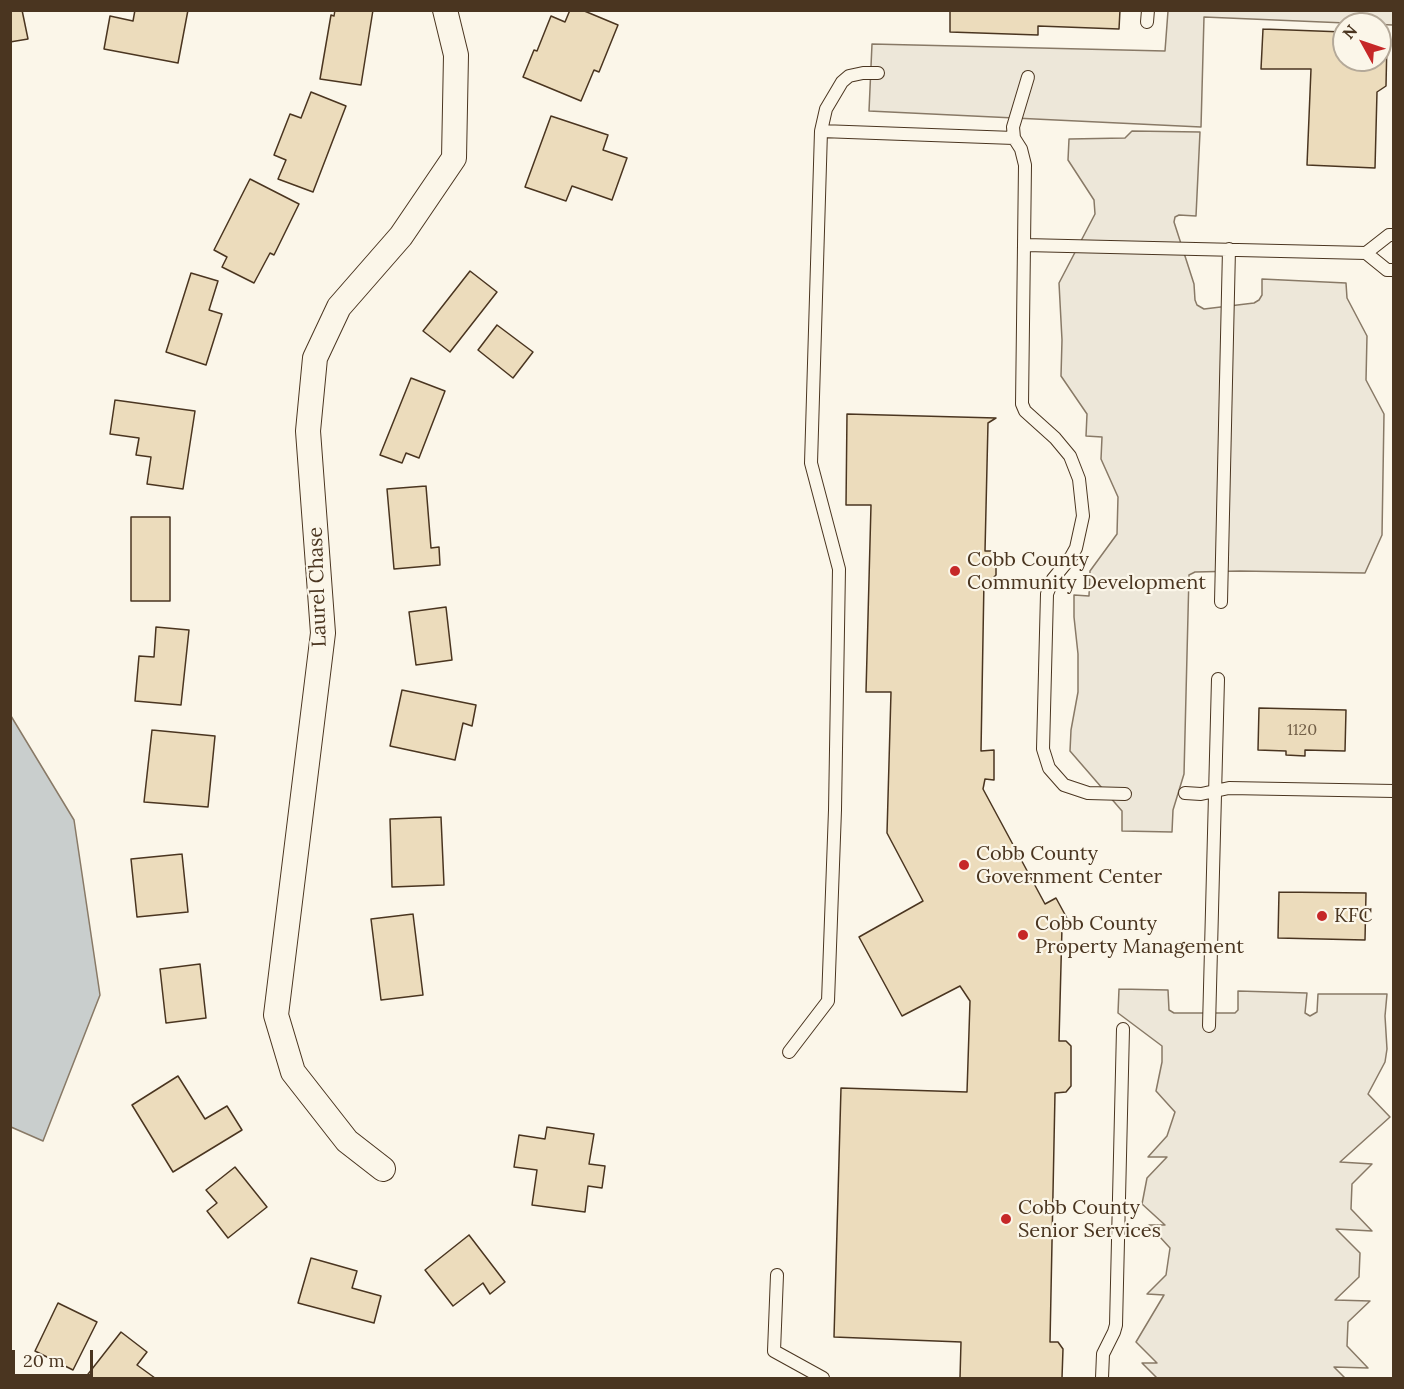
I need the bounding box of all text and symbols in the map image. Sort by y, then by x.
north arrow [1332,12,1392,72]
text: N [1338,21,1361,43]
street label: Laurel Chase [304,526,332,648]
place label: Cobb County Community Development [967,548,1206,595]
marker: Cobb County Community Development [948,564,962,578]
house number: 1120 [1287,720,1317,740]
place label: Cobb County Government Center [976,842,1162,889]
marker: Cobb County Government Center [957,858,971,872]
place label: KFC [1334,904,1372,928]
marker: KFC [1315,909,1329,923]
place label: Cobb County Property Management [1035,912,1244,959]
marker: Cobb County Property Management [1016,928,1030,942]
place label: Cobb County Senior Services [1018,1196,1161,1243]
marker: Cobb County Senior Services [999,1212,1013,1226]
scale bar [15,1338,96,1376]
text: 20 m [23,1349,65,1372]

